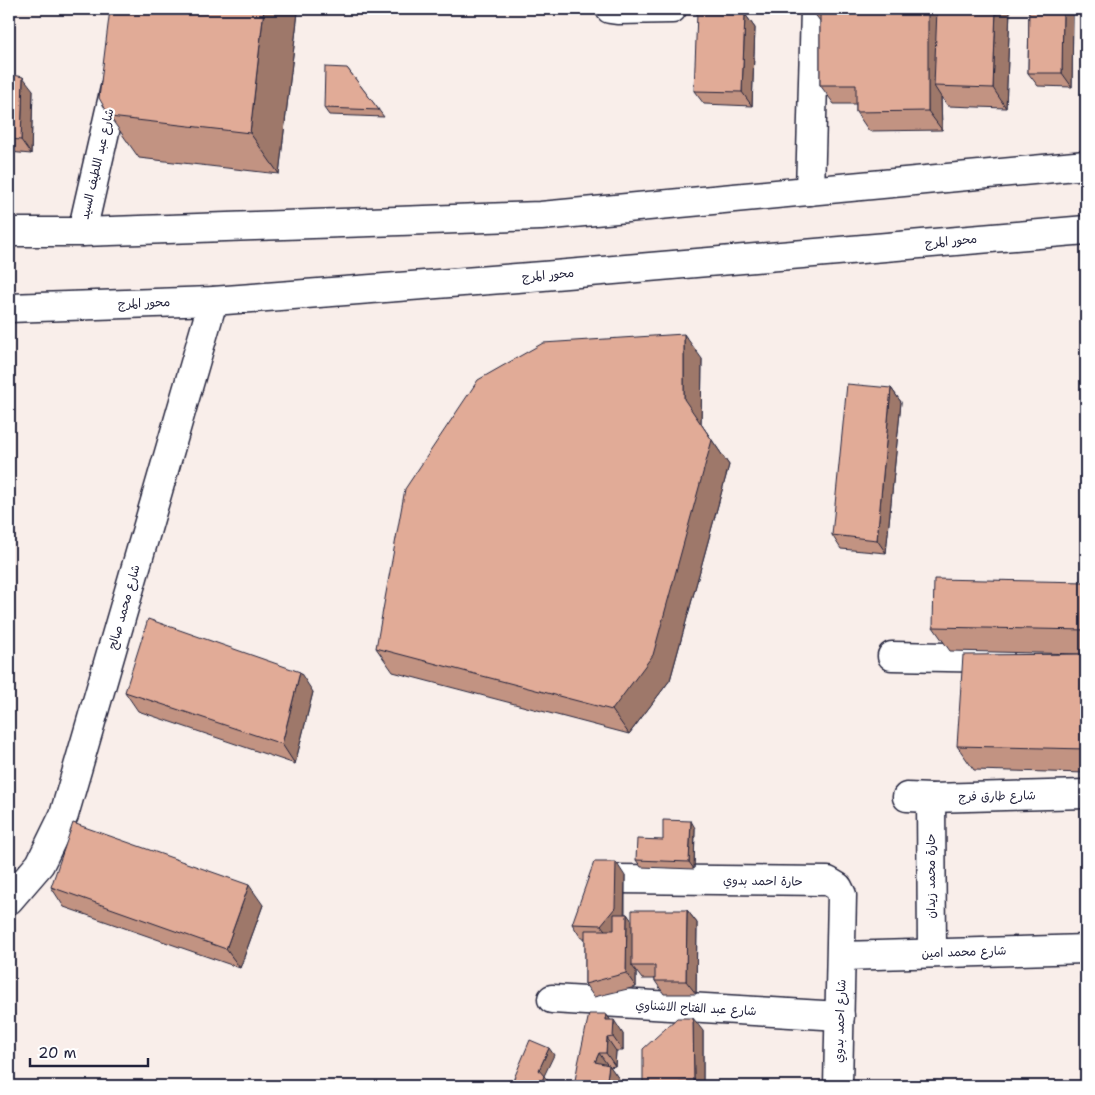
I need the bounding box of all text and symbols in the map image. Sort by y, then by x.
street label: شارع عبد اللطيف السيد [76,107,118,221]
street label: محور المرج [924,231,978,252]
street label: محور المرج [521,265,575,286]
street label: محور المرج [118,294,170,313]
street label: شارع محمد صالح [104,563,145,651]
street label: شارع طارق فرج [958,787,1036,806]
street label: حارة محمد زيدان [923,834,939,918]
street label: حارة احمد بدوي [723,872,803,891]
street label: شارع محمد امين [921,943,1007,962]
street label: شارع احمد بدوي [831,979,850,1063]
street label: شارع عبد الفتاح الاشناوي [635,997,757,1020]
scale bar [30,1035,148,1067]
text: 20 m [38,1043,77,1063]

